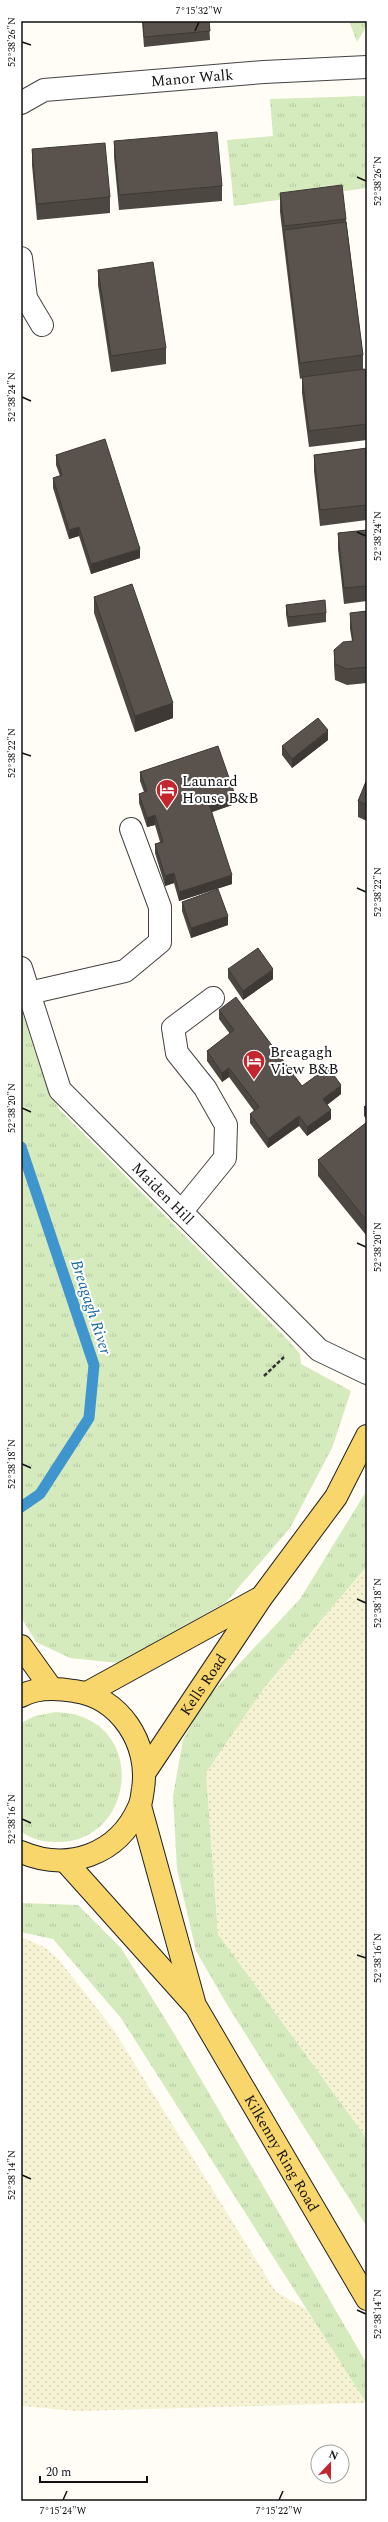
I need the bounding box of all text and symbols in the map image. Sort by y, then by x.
text: 7°15'32"W [176,3,223,19]
text: 52°38'26"N [4,17,20,67]
street label: Manor Walk [150,63,234,93]
text: 52°38'26"N [370,156,386,206]
text: 52°38'24"N [4,372,20,422]
text: 52°38'24"N [370,511,386,561]
text: 52°38'22"N [4,728,20,778]
place label: Launard House B&B [182,770,258,810]
hotel icon: Launard House B&B [154,777,180,810]
text: 52°38'22"N [370,867,386,917]
place label: Breagagh View B&B [270,1041,338,1081]
hotel icon: Breagagh View B&B [241,1048,267,1081]
text: 52°38'20"N [4,1083,20,1133]
street label: Maiden Hill [126,1157,199,1230]
text: 52°38'20"N [370,1222,386,1272]
water label: Breagagh River [64,1256,118,1358]
text: 52°38'18"N [4,1439,20,1489]
text: 52°38'18"N [370,1578,386,1628]
street label: Kells Road [174,1649,232,1720]
text: 52°38'16"N [4,1794,20,1844]
text: 52°38'16"N [370,1933,386,1983]
street label: Kilkenny Ring Road [238,2090,325,2216]
text: 52°38'14"N [4,2150,20,2200]
text: 52°38'14"N [370,2289,386,2339]
north arrow [310,2444,350,2484]
text: N [326,2446,341,2465]
scale bar [40,2458,147,2484]
text: 20 m [46,2463,71,2482]
text: 7°15'24"W [40,2503,87,2519]
text: 7°15'22"W [256,2503,303,2519]

